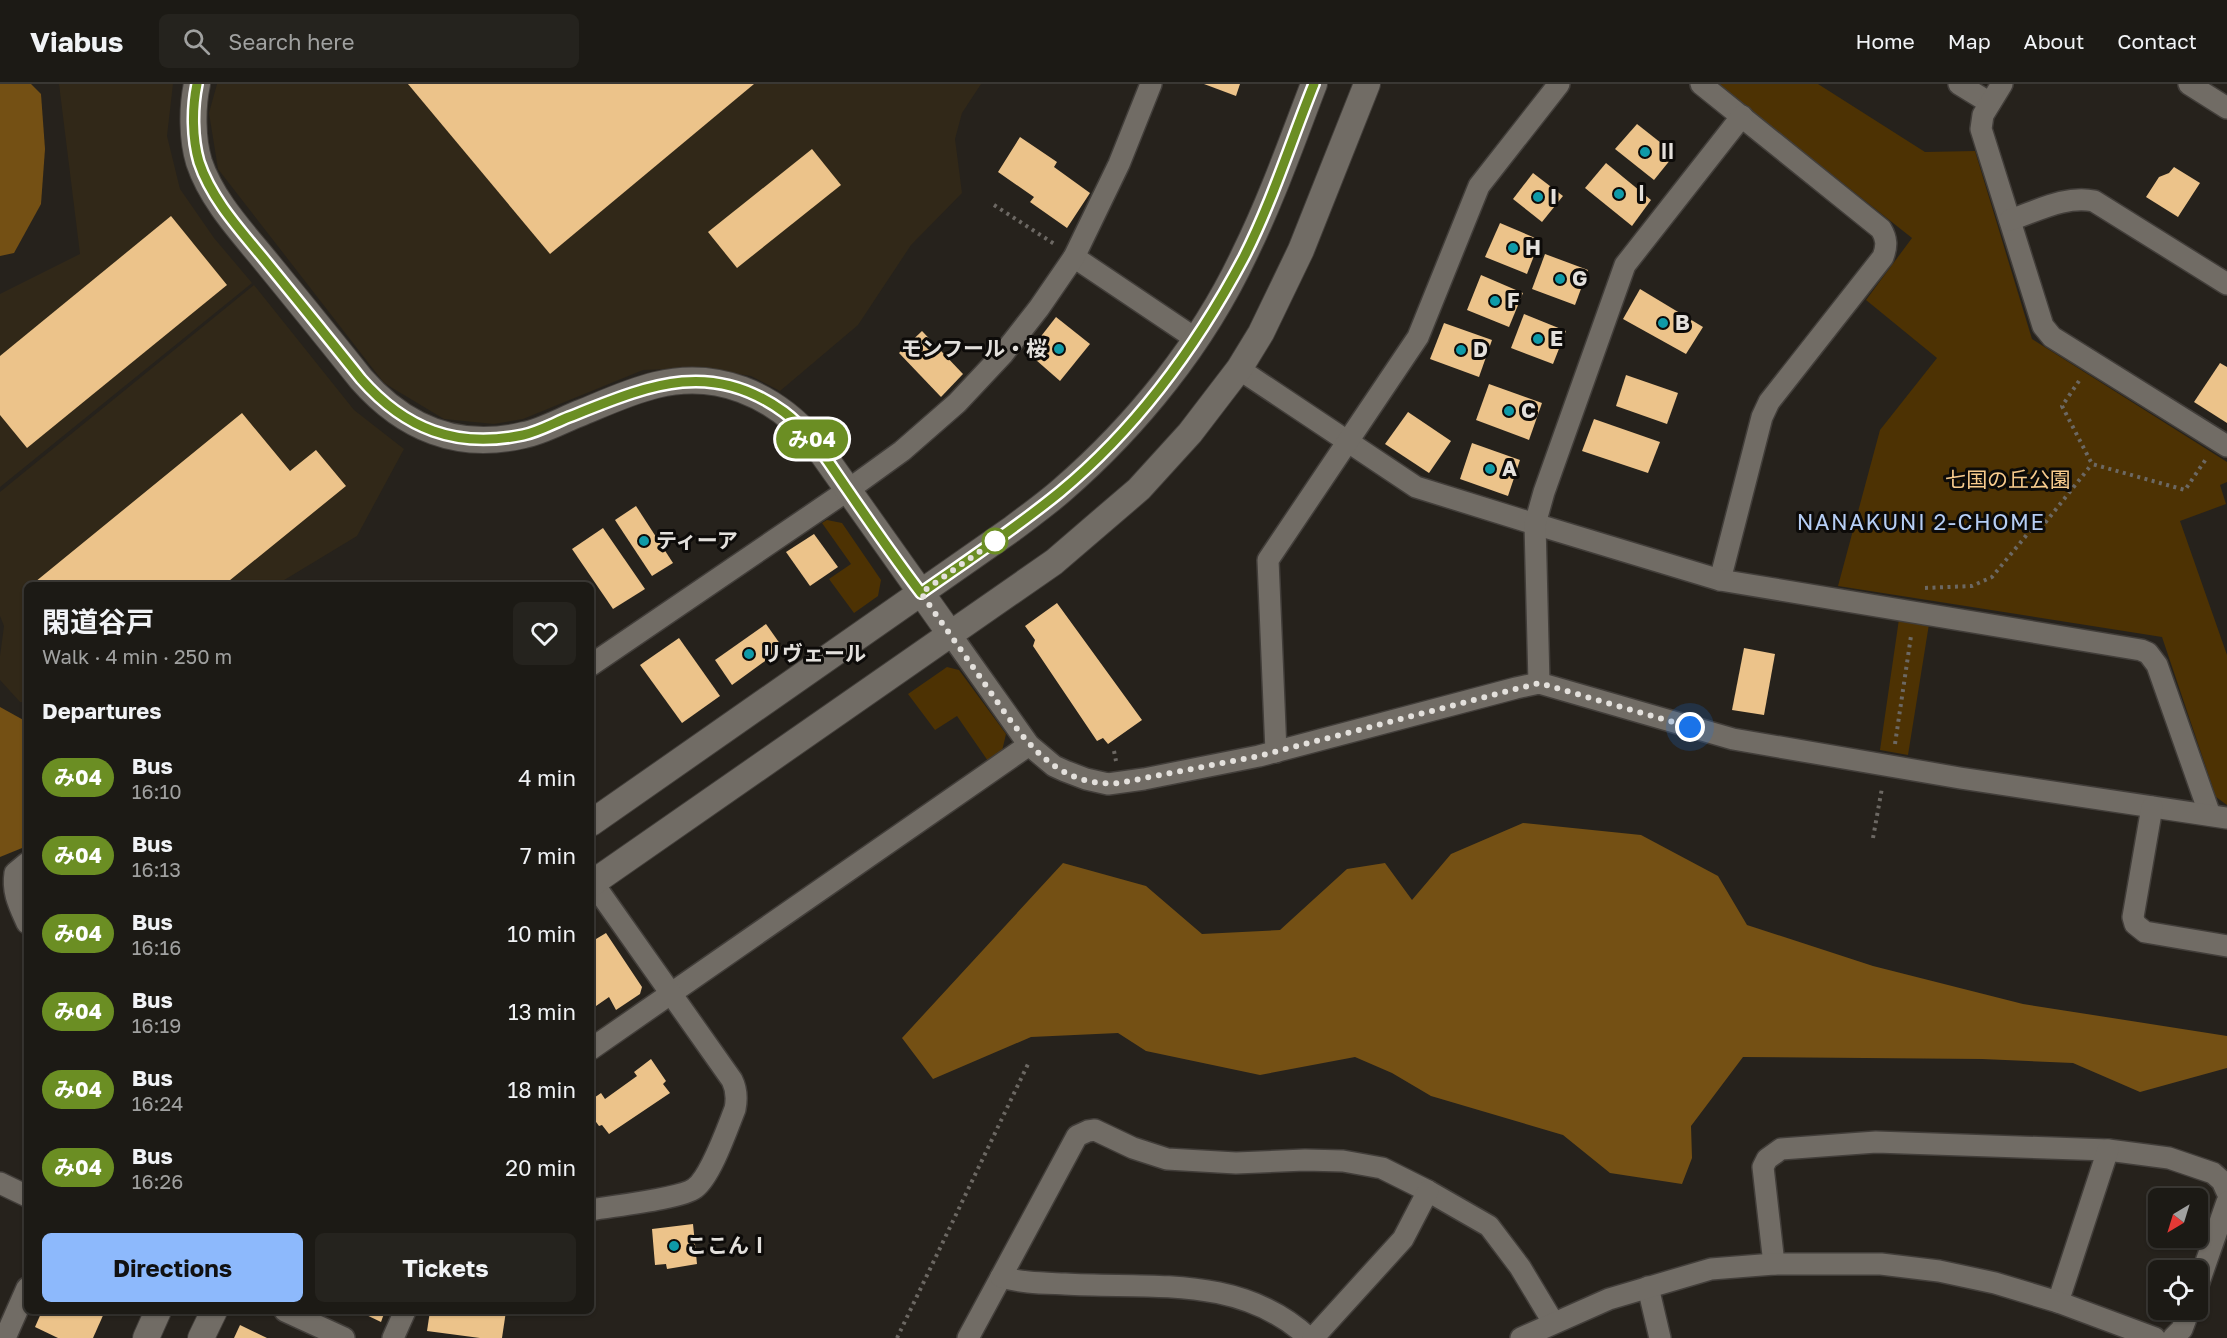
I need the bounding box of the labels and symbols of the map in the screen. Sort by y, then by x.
place label: Ⅱ [1657,138,1678,164]
marker: Ⅱ [1638,145,1652,159]
place label: Ⅰ [1631,180,1652,206]
place label: I [1550,183,1557,209]
marker: Ⅰ [1612,187,1626,201]
marker: I [1531,190,1545,204]
place label: H [1525,234,1541,260]
marker: H [1506,241,1520,255]
place label: G [1572,265,1587,291]
marker: G [1553,272,1567,286]
place label: F [1507,287,1520,313]
marker: F [1488,294,1502,308]
place label: B [1675,309,1690,335]
marker: B [1656,316,1670,330]
place label: E [1550,325,1563,351]
marker: E [1531,332,1545,346]
place label: モンフール・桜 [901,335,1047,361]
place label: D [1473,336,1488,362]
marker: モンフール・桜 [1052,342,1066,356]
marker: D [1454,343,1468,357]
place label: C [1521,397,1536,423]
marker: C [1502,404,1516,418]
line badge: み04 [778,420,846,458]
place label: A [1502,455,1517,481]
marker: A [1483,462,1497,476]
park label: 七国の丘公園 [1945,466,2071,492]
district label: NANAKUNI 2-CHOME [1797,508,2045,535]
place label: ティーア [656,527,738,553]
unlabelled marker [982,528,1008,554]
marker: ティーア [637,534,651,548]
place label: リヴェール [761,640,866,666]
marker: リヴェール [742,647,756,661]
your location [1675,712,1705,742]
north arrow [2148,1188,2208,1248]
place label: ここんⅠ [686,1232,770,1258]
marker: ここんⅠ [667,1239,681,1253]

